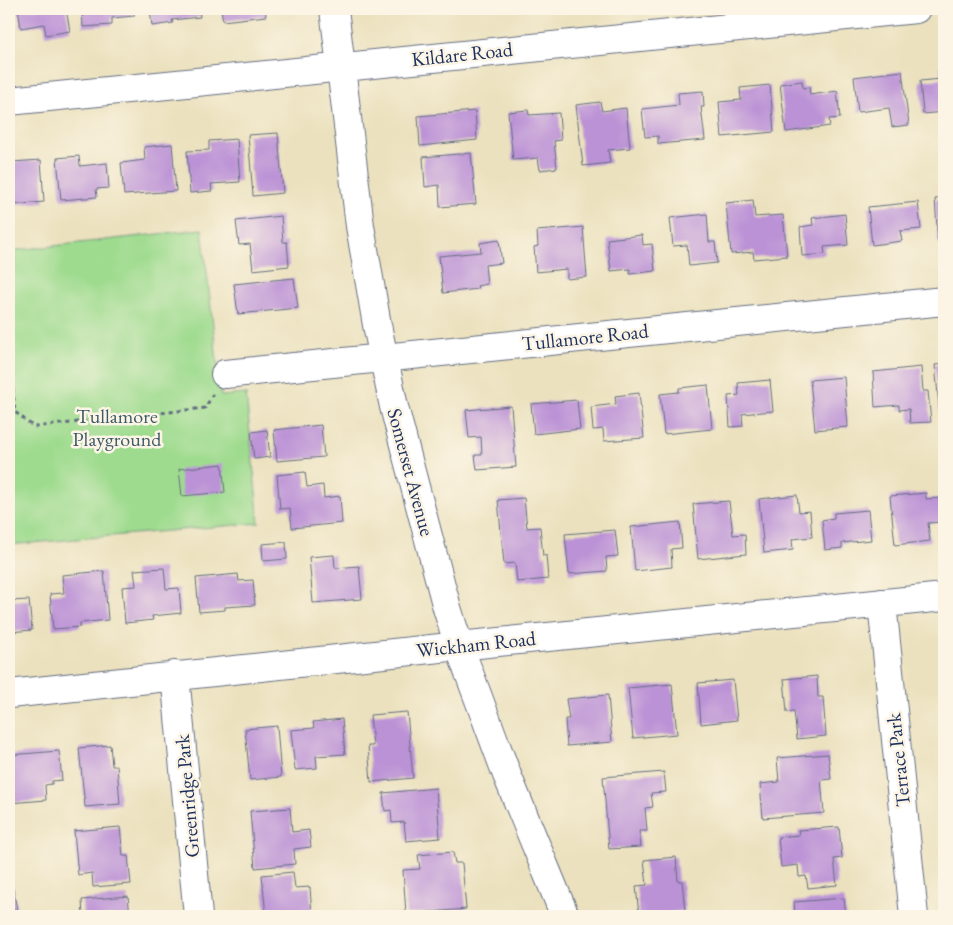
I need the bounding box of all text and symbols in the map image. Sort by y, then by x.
street label: Kildare Road [410,36,515,72]
street label: Tullamore Road [520,317,651,357]
park label: Tullamore Playground [73,403,162,452]
street label: Somerset Avenue [381,405,441,539]
street label: Wickham Road [415,625,538,663]
street label: Terrace Park [880,711,916,808]
street label: Greenridge Park [169,733,205,859]

